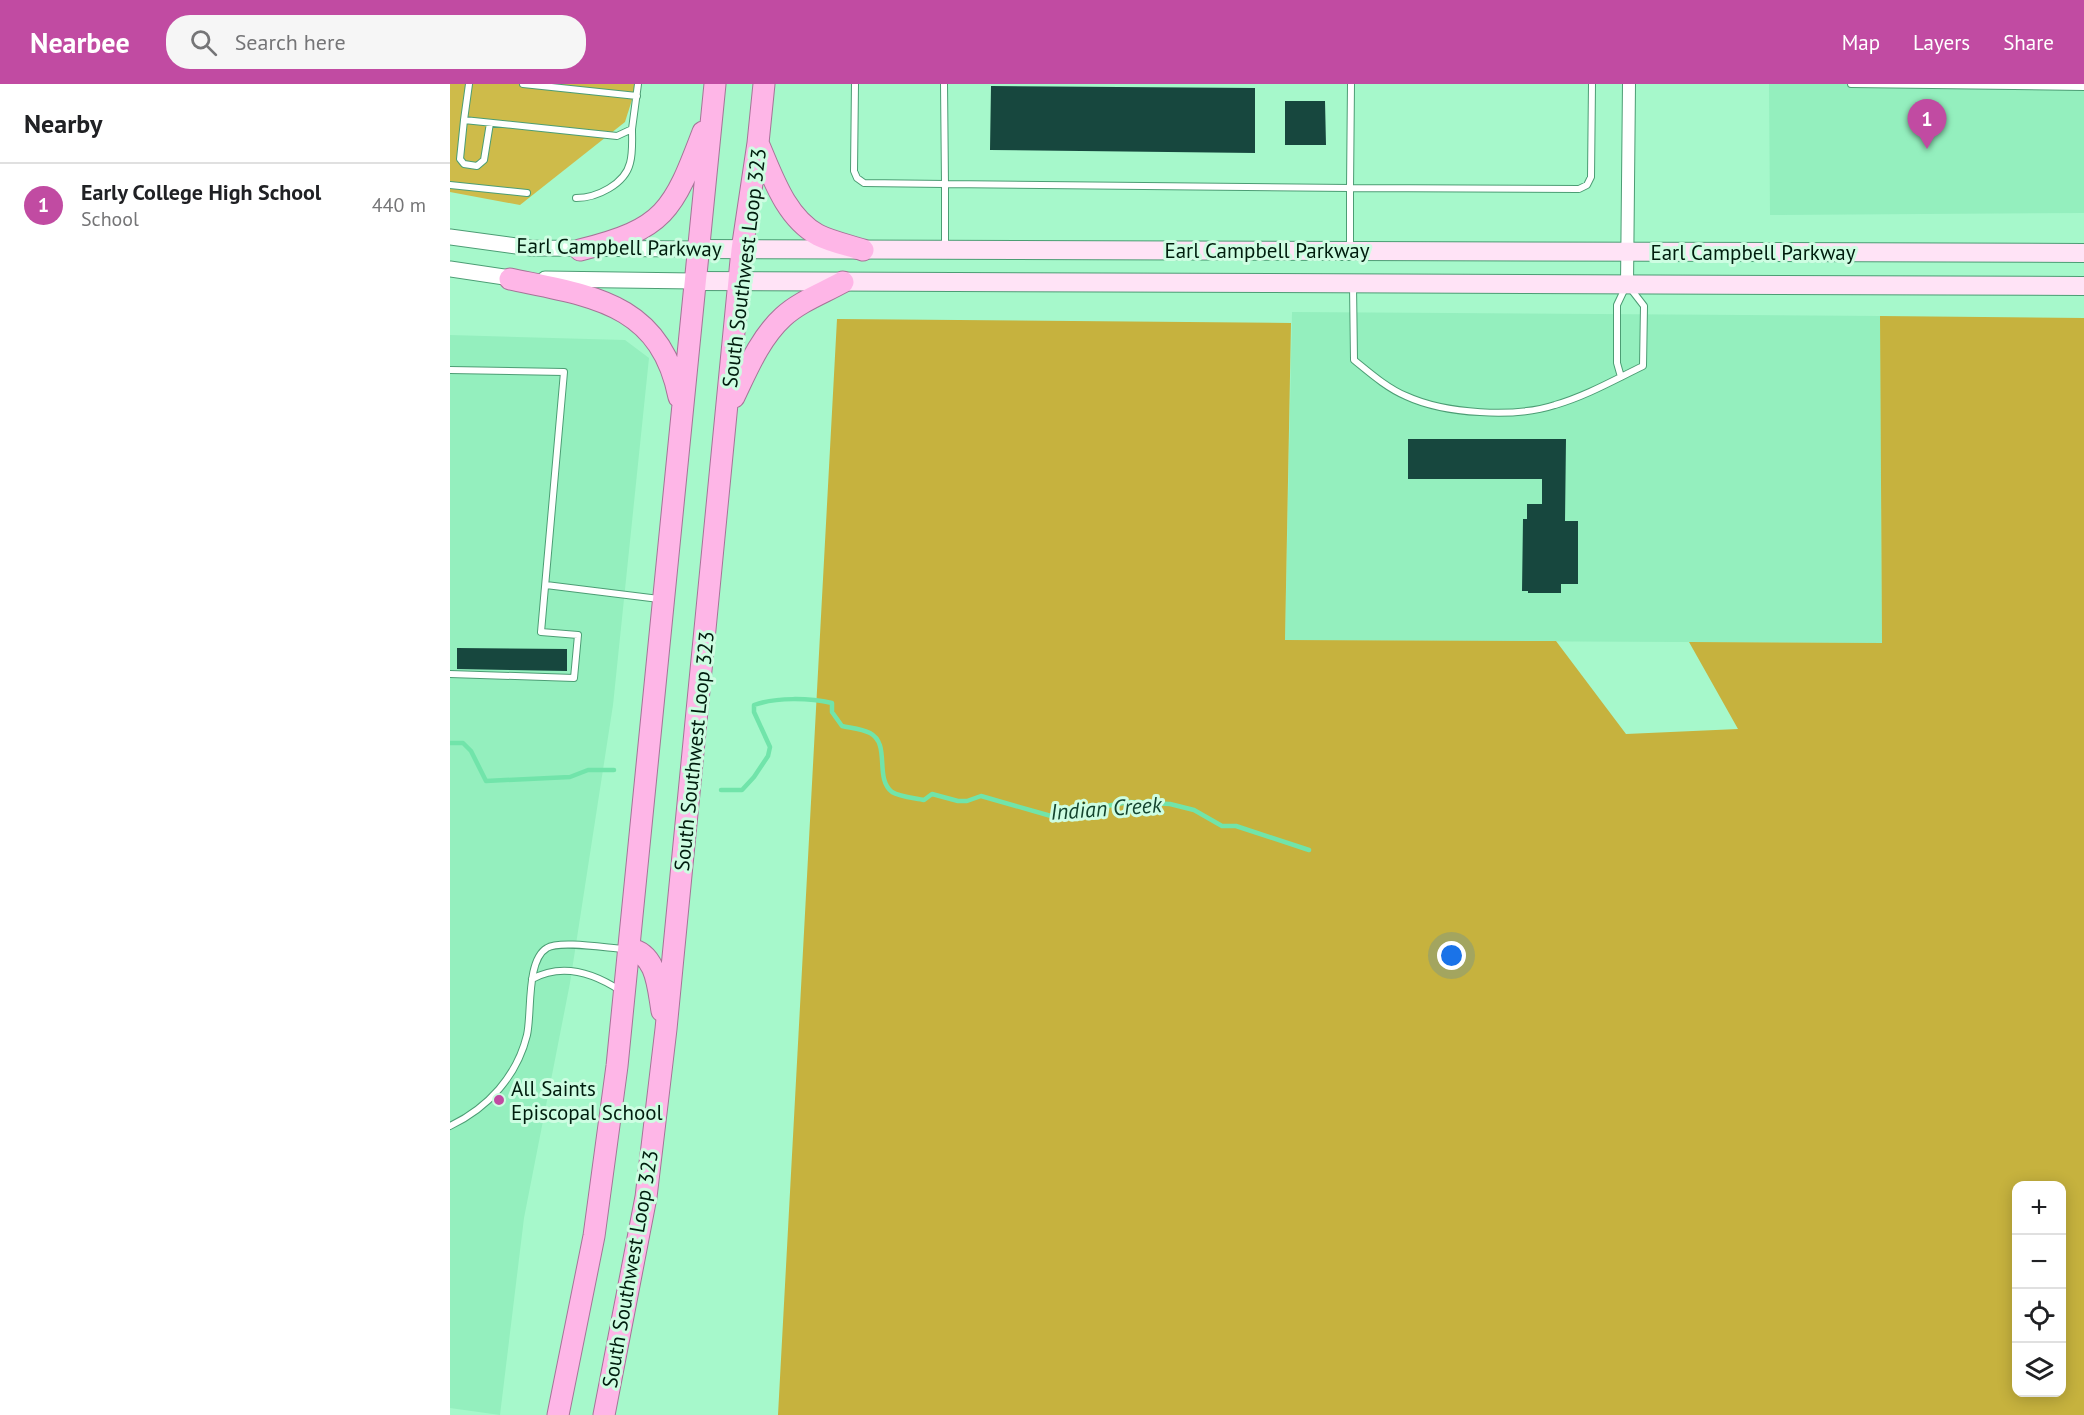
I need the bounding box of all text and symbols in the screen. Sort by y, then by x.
search box [166,15,586,69]
text: Nearbee [30,24,130,61]
icon: search [187,26,220,59]
text: Search here [235,28,346,56]
text: Map [1842,29,1880,56]
text: Layers [1913,29,1970,56]
text: Share [2003,29,2054,56]
pin: 1 [1908,100,1946,149]
text: Nearby [24,107,102,140]
street label: South Southwest Loop 323 [716,147,772,389]
text: Early College High School [81,178,321,206]
text: 1 [38,192,49,218]
text: 440 m [372,192,426,218]
text: School [81,206,139,232]
street label: Earl Campbell Parkway [516,232,722,262]
street label: Earl Campbell Parkway [1164,237,1370,264]
street label: Earl Campbell Parkway [1650,239,1856,266]
street label: South Southwest Loop 323 [668,630,720,872]
water label: Indian Creek [1050,790,1164,826]
your location [1437,941,1466,970]
place label: All Saints Episcopal School [511,1075,663,1126]
marker: All Saints Episcopal School [492,1093,506,1107]
street label: South Southwest Loop 323 [596,1148,664,1390]
map controls [2012,1181,2066,1397]
button: + [2012,1181,2066,1235]
button: − [2012,1235,2066,1289]
button: locate [2012,1289,2066,1343]
button: layers [2012,1343,2066,1397]

